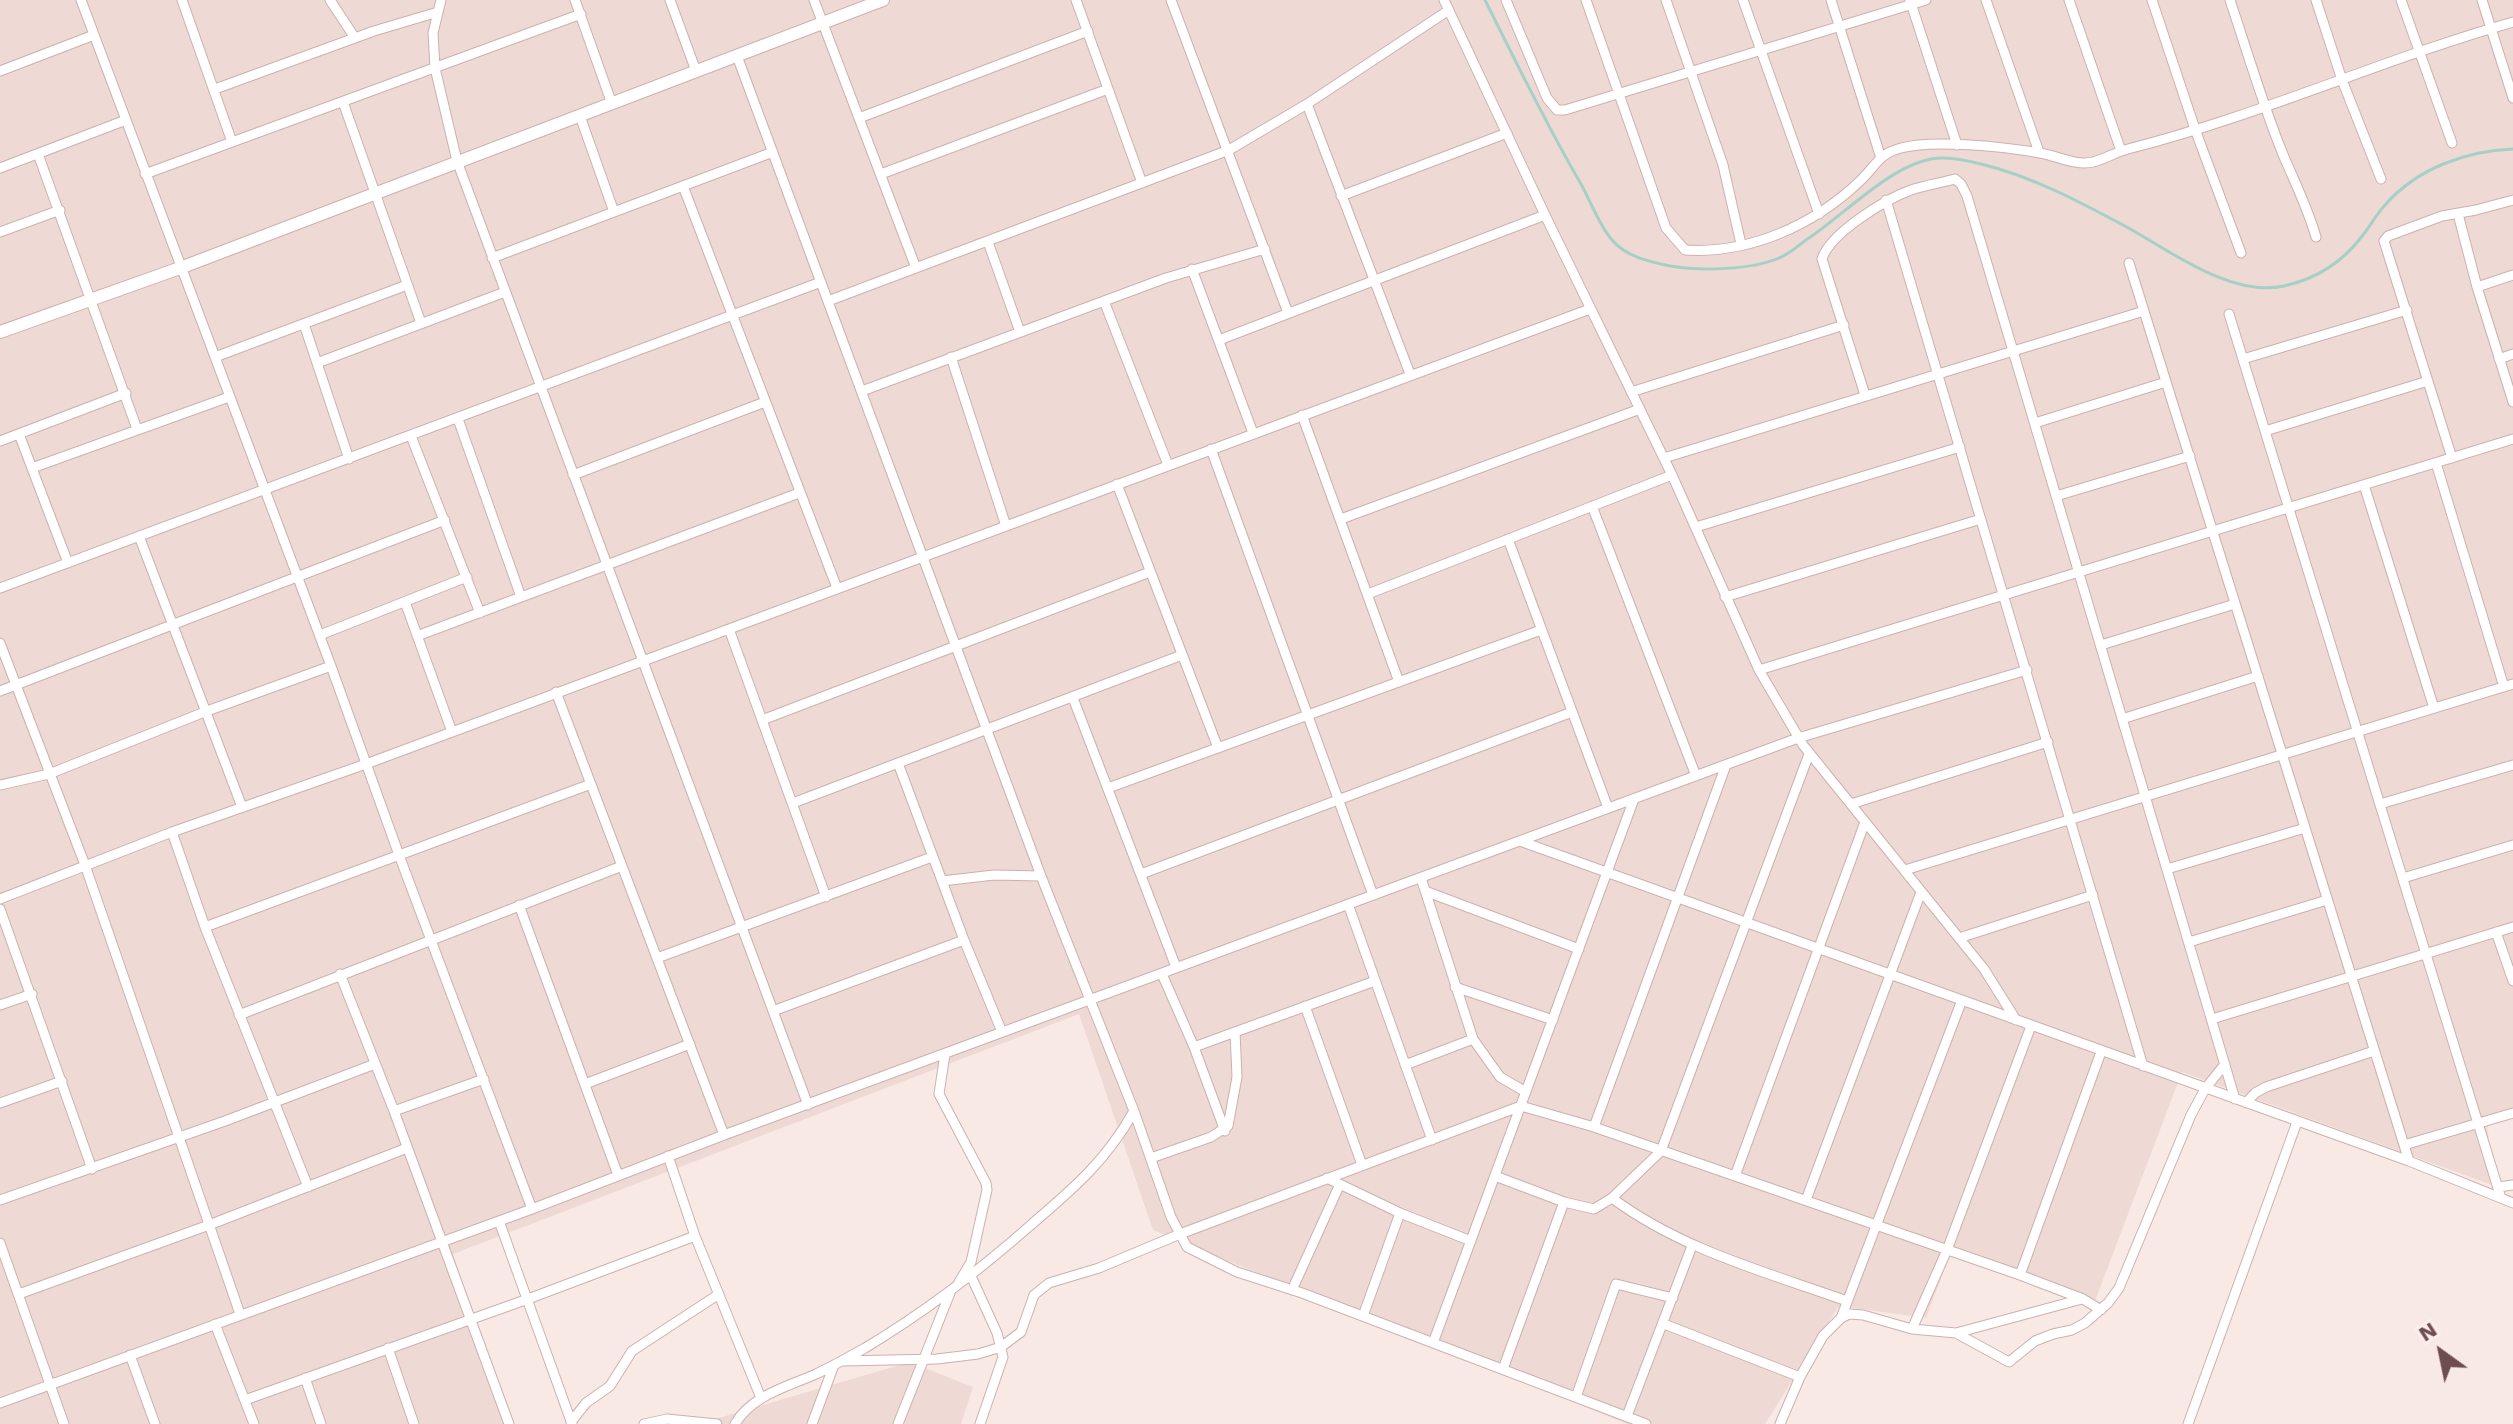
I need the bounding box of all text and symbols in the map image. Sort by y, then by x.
north arrow [2401,1312,2481,1392]
text: N [2414,1317,2441,1346]

